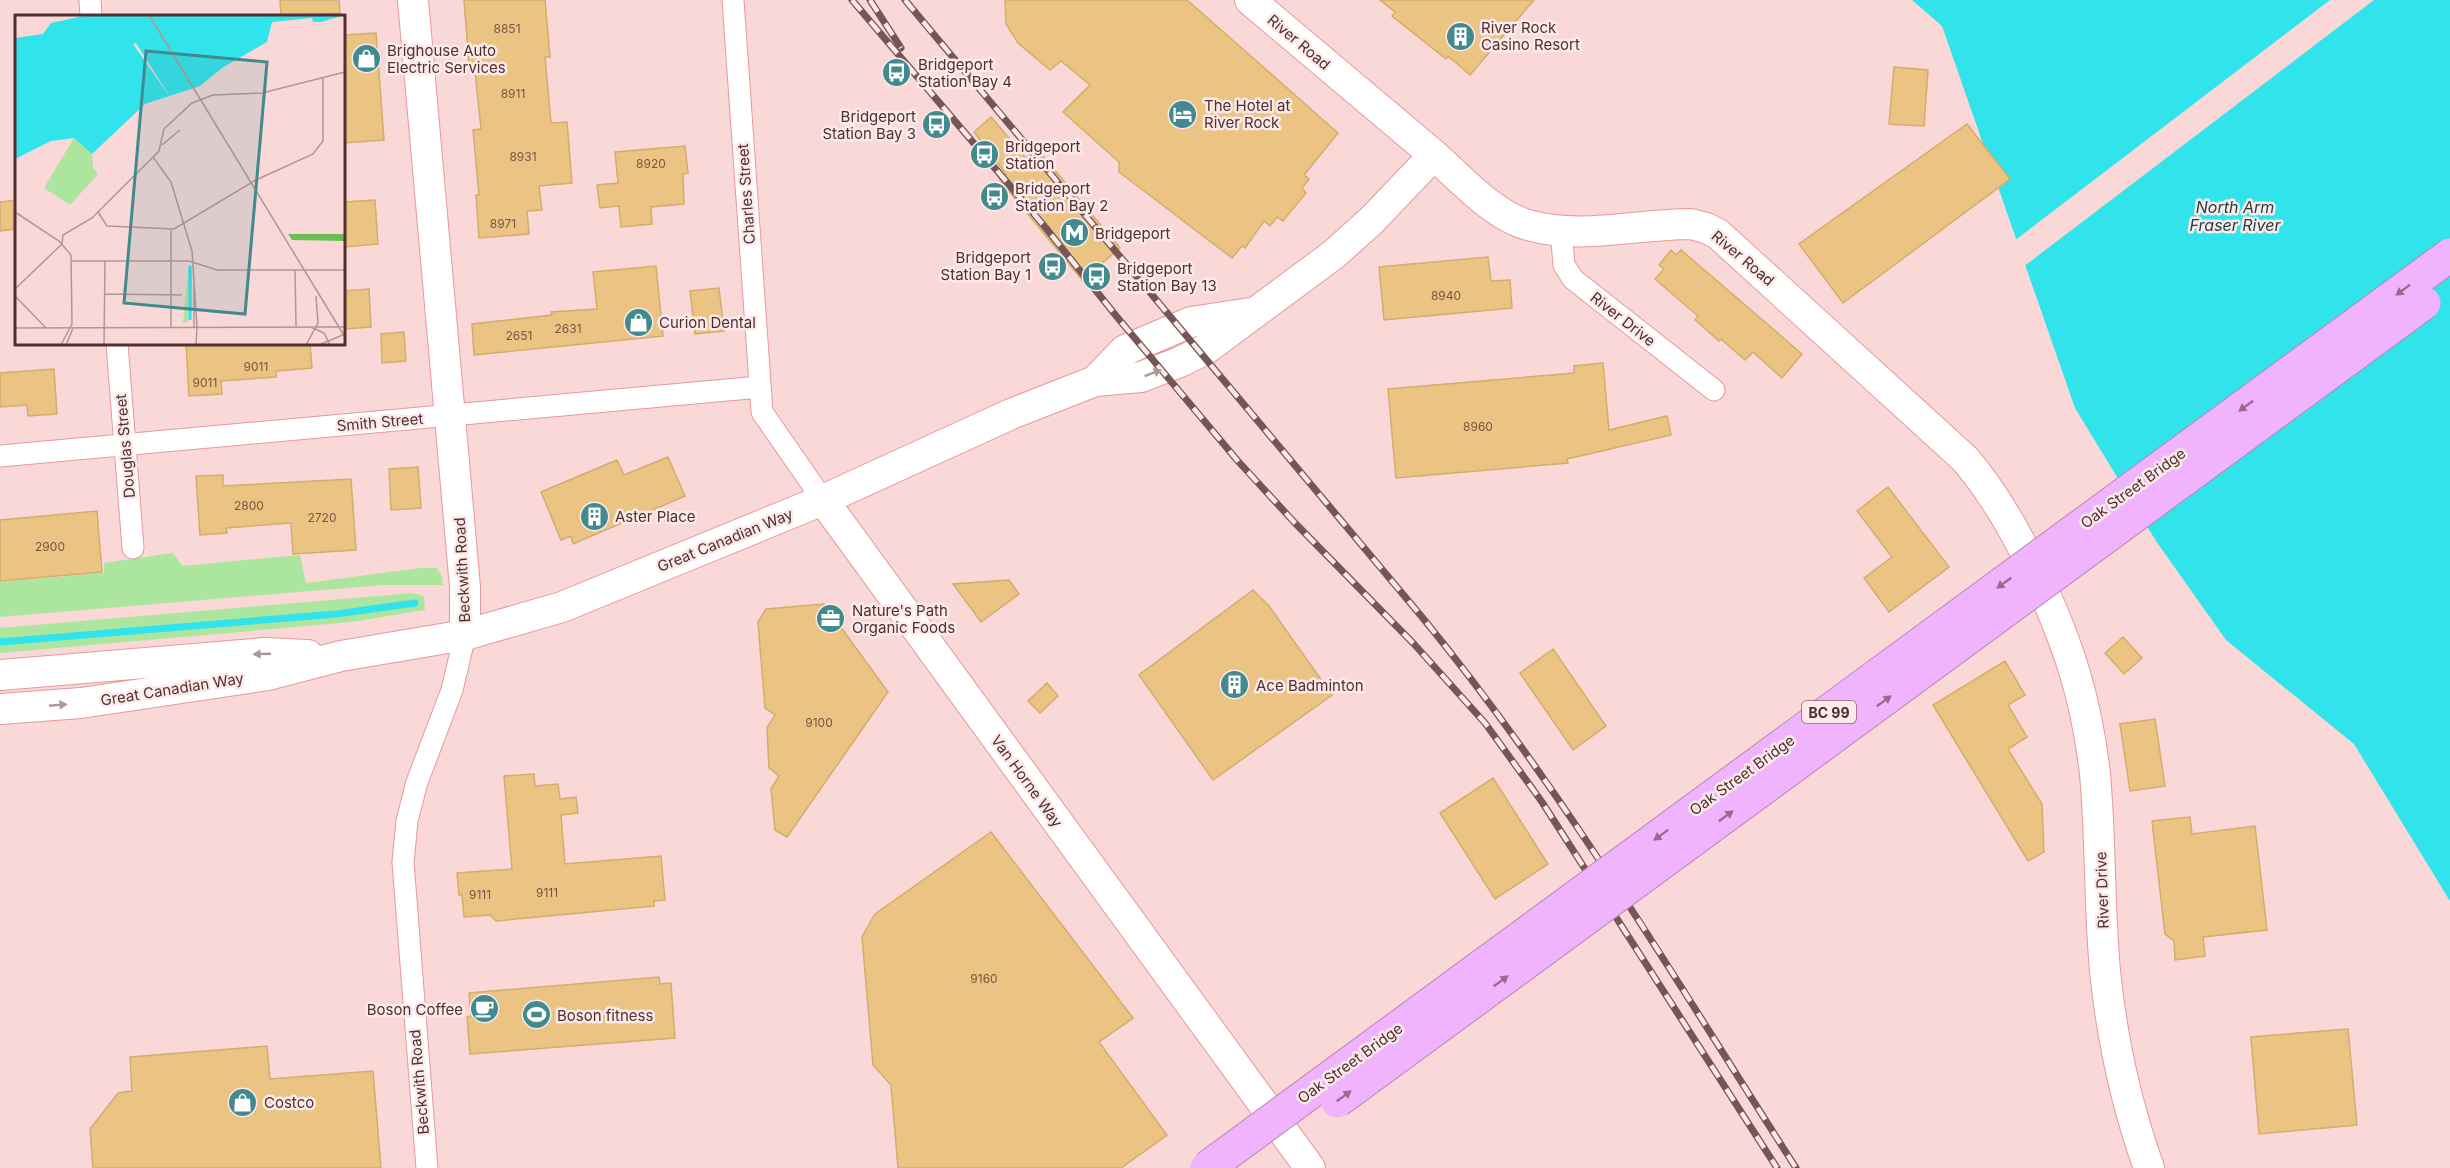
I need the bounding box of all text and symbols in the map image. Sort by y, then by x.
street label: River Road [1264,10,1334,74]
inset map [15,15,345,345]
place label: River Rock Casino Resort [1481,18,1580,54]
building icon: River Rock Casino Resort [1444,20,1476,52]
house number: 8851 [493,21,521,36]
place label: Brighouse Auto Electric Services [387,41,506,77]
shop icon: Brighouse Auto Electric Services [350,43,382,75]
place label: Bridgeport Station Bay 4 [918,55,1012,91]
bus stop icon: Bridgeport Station Bay 4 [881,57,913,89]
house number: 8911 [501,86,525,101]
place label: The Hotel at River Rock [1204,96,1290,132]
hotel icon: The Hotel at River Rock [1167,98,1199,130]
place label: Bridgeport Station Bay 3 [822,107,916,143]
bus stop icon: Bridgeport Station Bay 3 [921,109,953,141]
place label: Bridgeport Station [1005,137,1081,173]
bus stop icon: Bridgeport Station [968,139,1000,171]
street label: Charles Street [733,143,759,245]
house number: 8931 [509,149,537,164]
house number: 8920 [636,156,666,171]
place label: Bridgeport Station Bay 2 [1015,179,1108,215]
bus stop icon: Bridgeport Station Bay 2 [978,181,1010,213]
water label: North Arm Fraser River [2190,197,2281,235]
house number: 8971 [490,216,516,231]
metro station icon: Bridgeport [1058,217,1090,249]
place label: Bridgeport [1095,224,1171,243]
street label: River Road [1708,226,1778,290]
place label: Bridgeport Station Bay 1 [941,248,1031,284]
bus stop icon: Bridgeport Station Bay 1 [1036,250,1068,282]
place label: Bridgeport Station Bay 13 [1117,259,1217,295]
bus stop icon: Bridgeport Station Bay 13 [1080,261,1112,293]
one-way arrow [2396,284,2412,296]
house number: 8940 [1431,288,1461,303]
street label: River Drive [1587,288,1659,350]
shop icon: Curion Dental [622,306,654,338]
place label: Curion Dental [659,313,756,332]
house number: 2631 [554,321,582,336]
house number: 2651 [506,328,532,343]
house number: 9011 [244,359,268,374]
one-way arrow [1144,367,1162,377]
house number: 9011 [193,375,217,390]
street label: Douglas Street [111,393,139,499]
one-way arrow [2239,400,2255,412]
street label: Smith Street [336,409,424,435]
house number: 8960 [1463,419,1493,434]
street label: Oak Street Bridge [2077,443,2189,533]
house number: 2800 [234,498,264,513]
building icon: Aster Place [578,500,610,532]
street label: Great Canadian Way [654,504,796,576]
place label: Aster Place [615,507,696,526]
house number: 2720 [308,510,337,525]
street label: Beckwith Road [450,517,474,623]
house number: 2900 [35,539,65,554]
one-way arrow [1997,577,2013,589]
place label: Nature's Path Organic Foods [852,601,955,637]
office icon: Nature's Path Organic Foods [815,603,847,635]
one-way arrow [253,649,272,658]
street label: Great Canadian Way [99,668,245,710]
building icon: Ace Badminton [1219,669,1251,701]
place label: Ace Badminton [1256,676,1364,695]
one-way arrow [1875,695,1891,707]
one-way arrow [49,700,68,709]
road number: BC 99 [1802,701,1856,723]
house number: 9100 [805,715,833,730]
street label: Oak Street Bridge [1686,730,1798,820]
street label: Van Horne Way [987,731,1067,831]
one-way arrow [1718,810,1734,822]
one-way arrow [1653,829,1669,841]
street label: River Drive [2091,851,2113,929]
house number: 9111 [536,885,558,900]
house number: 9111 [469,887,491,902]
house number: 9160 [970,971,998,986]
one-way arrow [1493,975,1509,987]
cafe icon: Boson Coffee [468,993,500,1025]
sports icon: Boson fitness [520,999,552,1031]
place label: Boson Coffee [367,1000,463,1019]
place label: Boson fitness [557,1006,653,1025]
street label: Oak Street Bridge [1294,1018,1406,1108]
street label: Beckwith Road [405,1029,433,1135]
shop icon: Costco [227,1086,259,1118]
one-way arrow [1335,1090,1351,1102]
place label: Costco [264,1093,314,1112]

